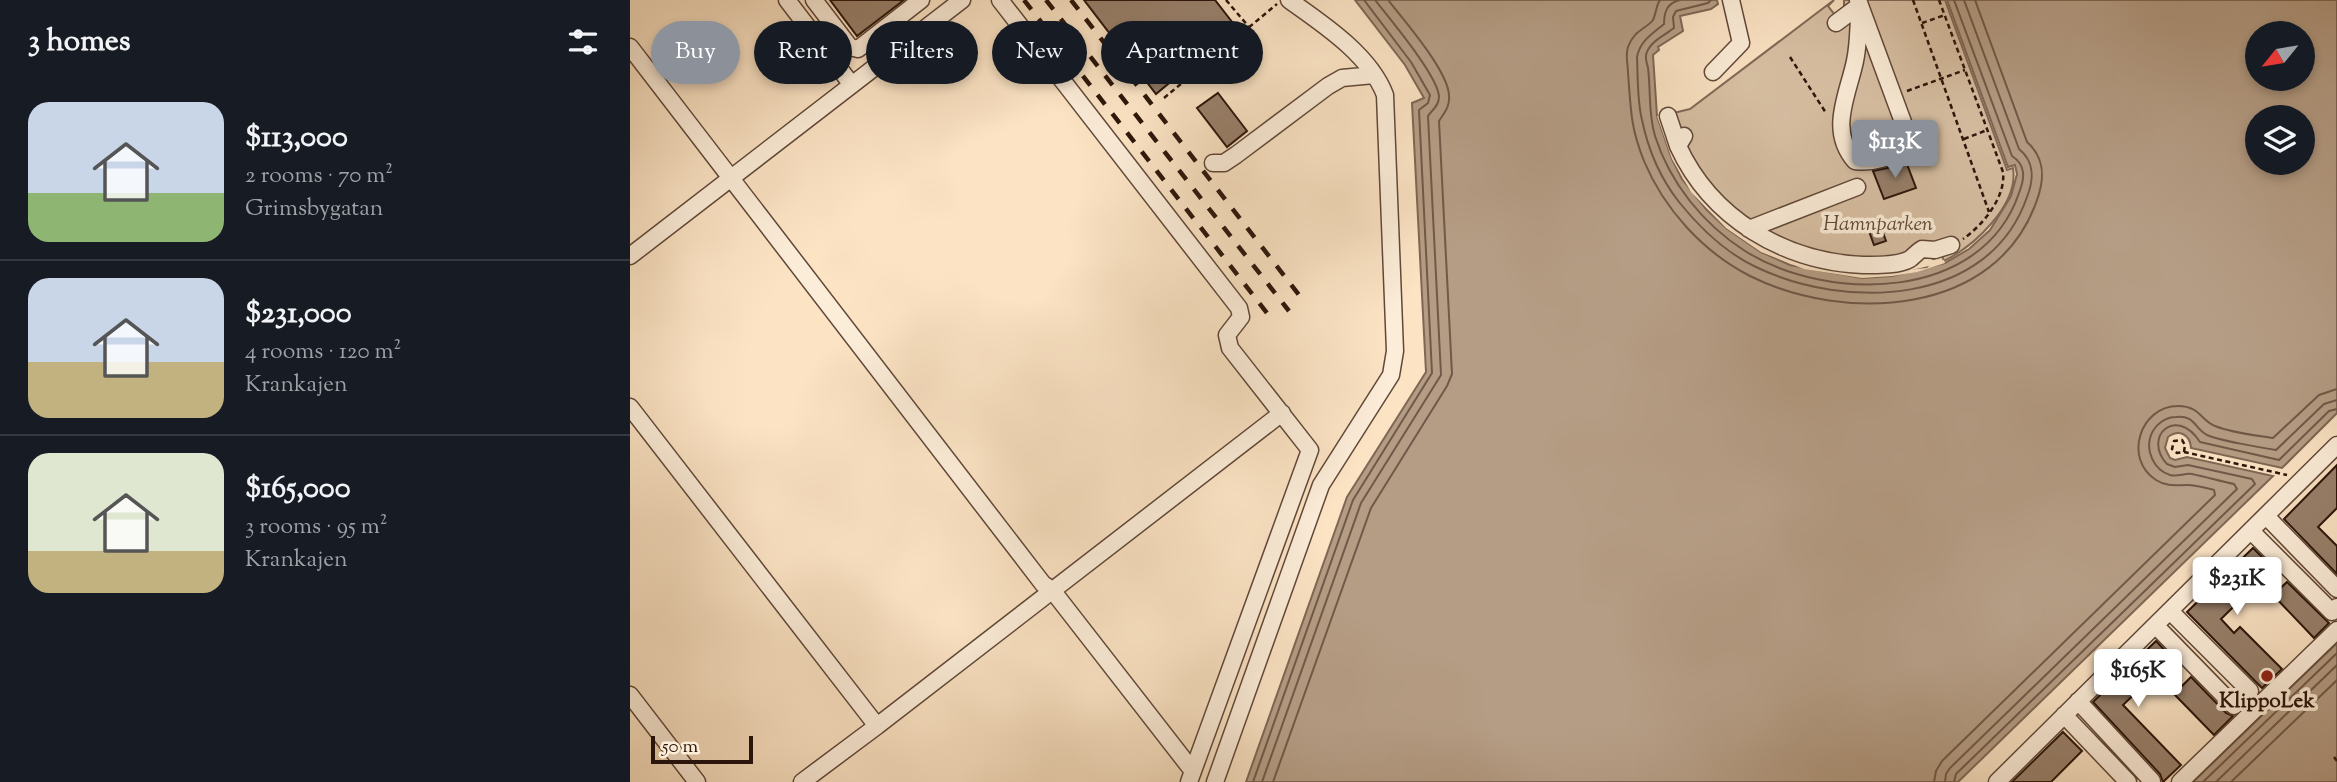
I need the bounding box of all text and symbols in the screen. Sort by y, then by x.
text: 3 homes [28,21,131,64]
chip: Buy [651,21,740,84]
chip: Rent [754,21,852,84]
chip: Filters [866,21,978,84]
chip: New [992,21,1087,84]
chip: Apartment [1101,21,1263,84]
north arrow [2245,21,2315,91]
map controls [2245,21,2315,175]
icon: filters [564,23,602,61]
button: layers [2245,105,2315,175]
text: $113,000 [245,117,348,160]
pin: $113K [1846,120,1944,180]
text: $113K [1868,126,1922,159]
icon: home [84,130,168,214]
text: 2 rooms · 70 m² [245,160,393,193]
text: Grimsbygatan [245,193,383,226]
park label: Hamnparken [1823,210,1933,240]
text: $231,000 [245,293,352,336]
icon: home [84,306,168,390]
text: 4 rooms · 120 m² [245,336,401,369]
text: Krankajen [245,369,348,402]
text: $165,000 [245,468,351,511]
icon: home [84,481,168,565]
text: 3 rooms · 95 m² [245,511,388,544]
text: Krankajen [245,544,348,577]
pin: $231K [2188,558,2286,617]
text: $231K [2209,563,2265,596]
pin: $165K [2089,650,2187,709]
text: $165K [2110,655,2166,688]
marker: KlippoLek [2259,668,2275,684]
place label: KlippoLek [2219,687,2315,717]
scale bar [651,733,752,765]
text: 50 m [662,734,698,761]

